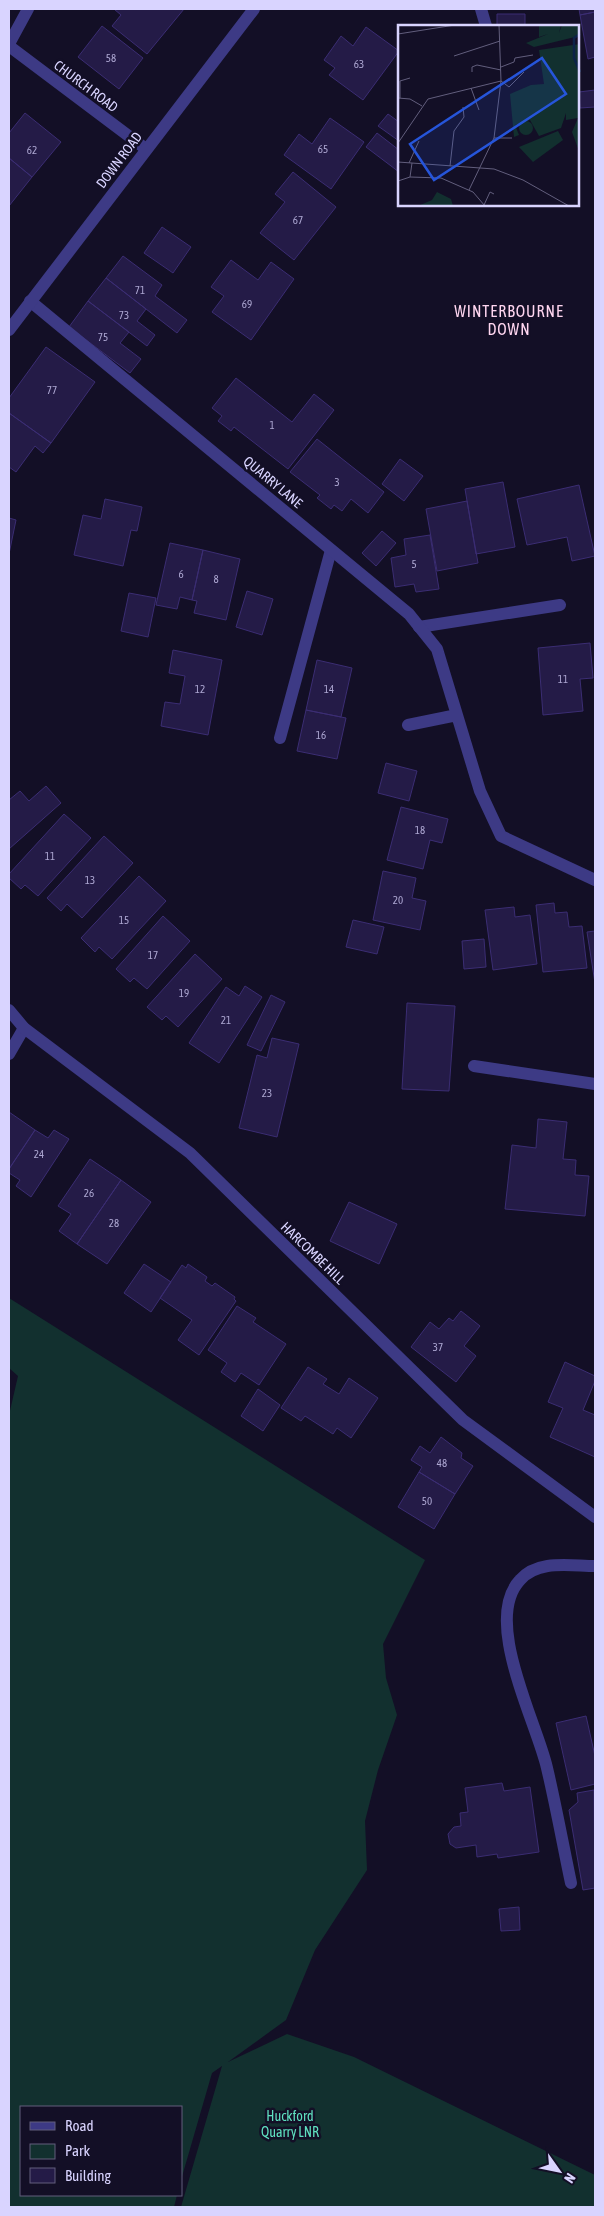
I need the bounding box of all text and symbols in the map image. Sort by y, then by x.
inset map [398,25,579,206]
house number: 58 [106,52,116,64]
street label: CHURCH ROAD [51,57,121,115]
house number: 63 [354,58,364,70]
street label: DOWN ROAD [93,129,145,191]
house number: 65 [318,143,328,155]
house number: 62 [27,144,37,156]
house number: 67 [293,214,303,226]
house number: 71 [135,284,145,296]
house number: 69 [242,298,252,310]
district label: WINTERBOURNE DOWN [454,302,564,338]
house number: 73 [119,309,129,321]
house number: 75 [98,331,108,343]
house number: 77 [47,384,57,396]
house number: 1 [269,419,275,431]
street label: QUARRY LANE [240,453,306,511]
house number: 3 [334,476,340,488]
house number: 5 [411,558,417,570]
house number: 6 [178,568,184,580]
house number: 8 [213,573,219,585]
house number: 11 [558,673,568,685]
house number: 12 [195,683,205,695]
house number: 14 [324,683,334,695]
house number: 16 [316,729,326,741]
house number: 18 [415,824,425,836]
house number: 11 [45,850,55,862]
house number: 13 [85,874,95,886]
house number: 20 [393,894,403,906]
house number: 15 [119,914,129,926]
house number: 17 [148,949,158,961]
house number: 19 [179,987,189,999]
house number: 21 [221,1014,231,1026]
house number: 23 [262,1087,272,1099]
house number: 24 [34,1148,44,1160]
house number: 26 [84,1187,94,1199]
house number: 28 [109,1217,119,1229]
street label: HARCOMBE HILL [278,1219,349,1288]
house number: 37 [433,1341,443,1353]
house number: 48 [437,1457,447,1469]
house number: 50 [422,1495,432,1507]
legend [20,2106,182,2196]
park label: Huckford Quarry LNR [261,2108,319,2140]
text: Road [65,2117,94,2134]
text: Park [65,2142,90,2159]
north arrow [534,2146,584,2196]
text: Building [65,2167,111,2184]
text: N [561,2170,579,2186]

